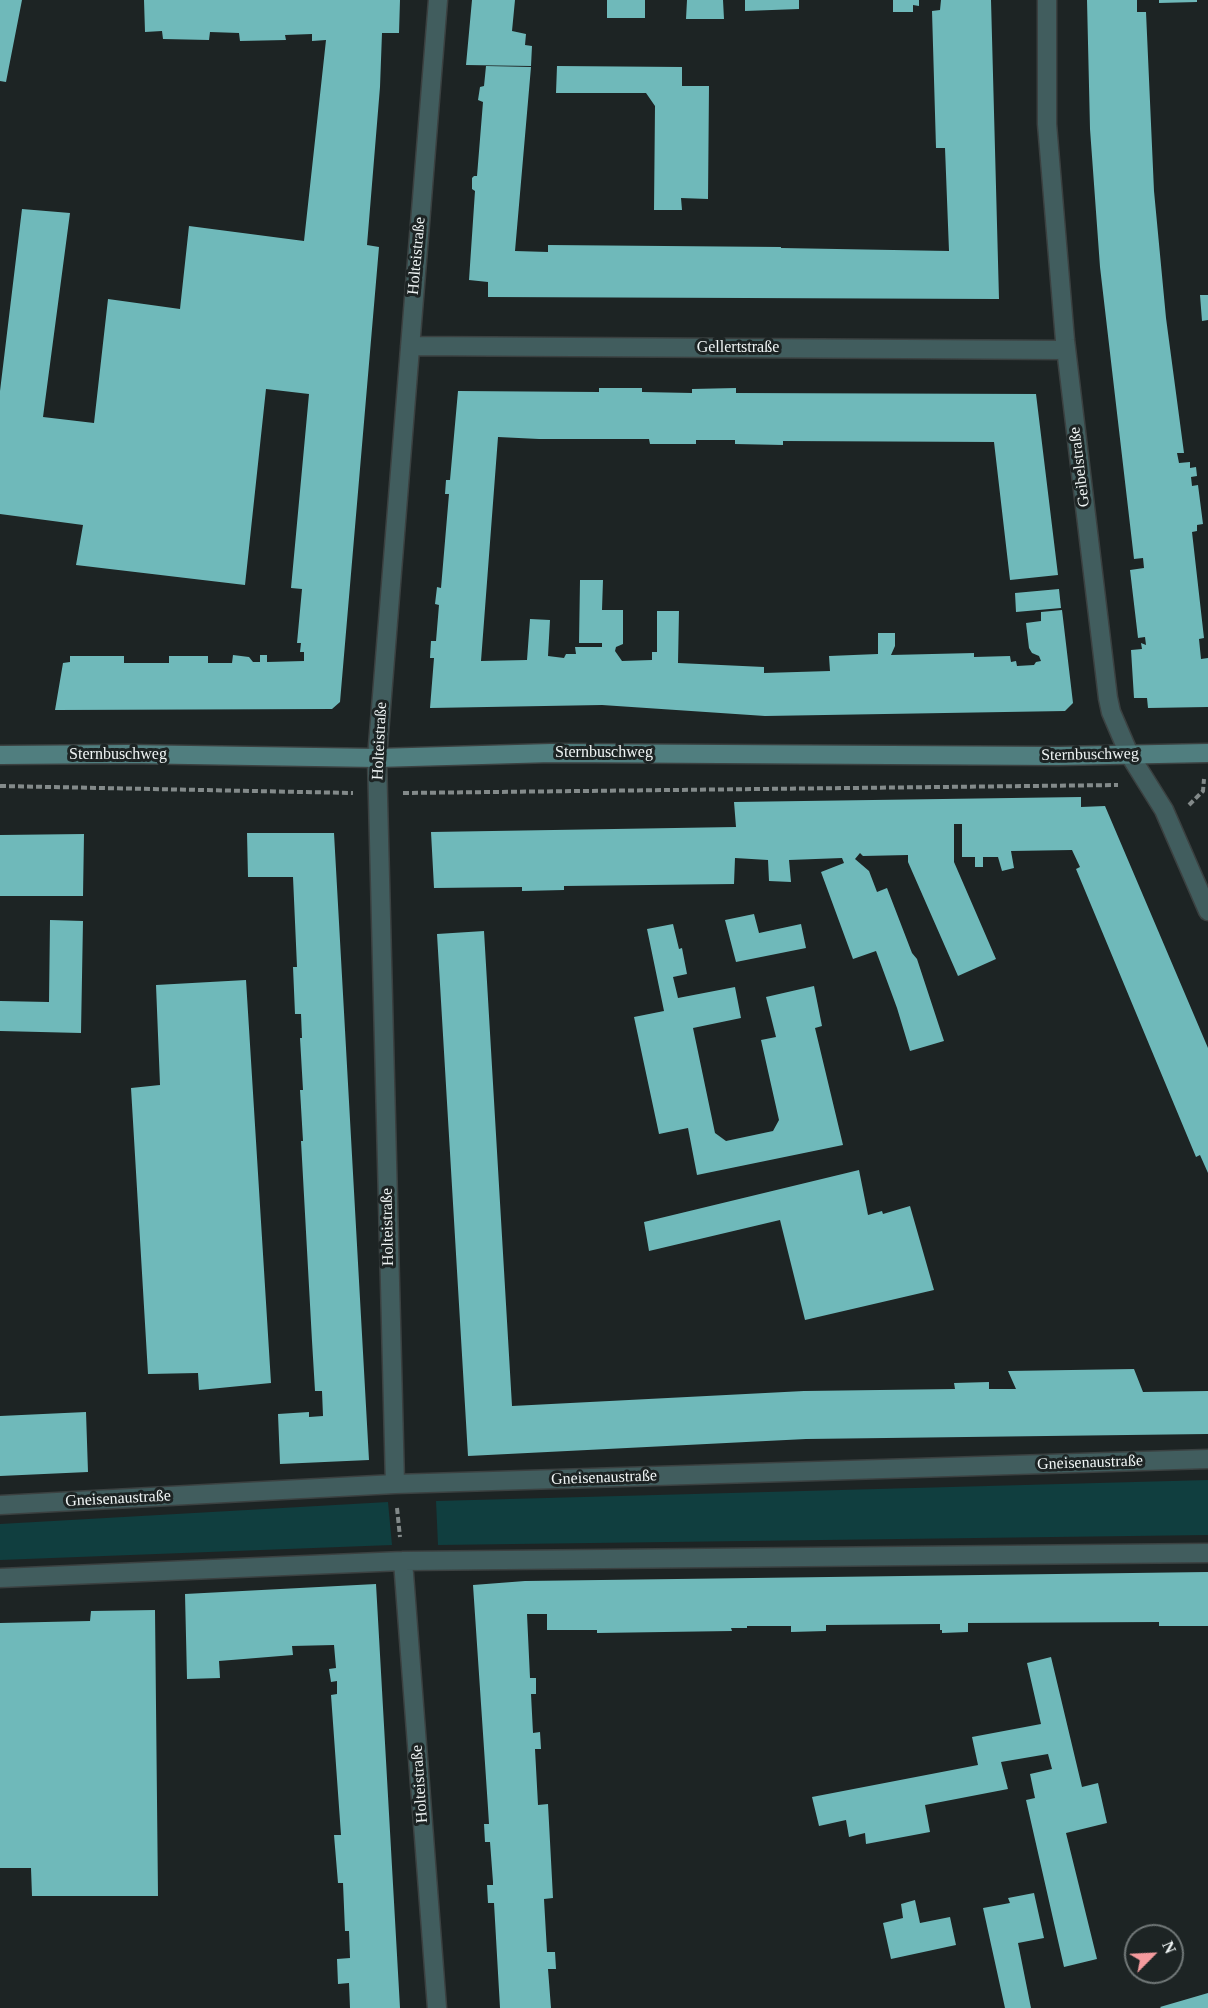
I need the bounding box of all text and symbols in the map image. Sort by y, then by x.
street label: Holteistraße [404,216,430,296]
street label: Gellertstraße [697,338,779,358]
street label: Geibelstraße [1066,426,1094,508]
street label: Holteistraße [368,701,392,781]
street label: Sternbuschweg [555,743,653,763]
street label: Sternbuschweg [69,745,167,765]
street label: Sternbuschweg [1041,745,1139,765]
street label: Holteistraße [378,1188,398,1266]
street label: Gneisenaustraße [1037,1452,1143,1474]
street label: Gneisenaustraße [551,1467,657,1489]
street label: Gneisenaustraße [65,1487,171,1511]
street label: Holteistraße [408,1744,432,1824]
north arrow [1124,1924,1184,1984]
text: N [1159,1939,1179,1956]

